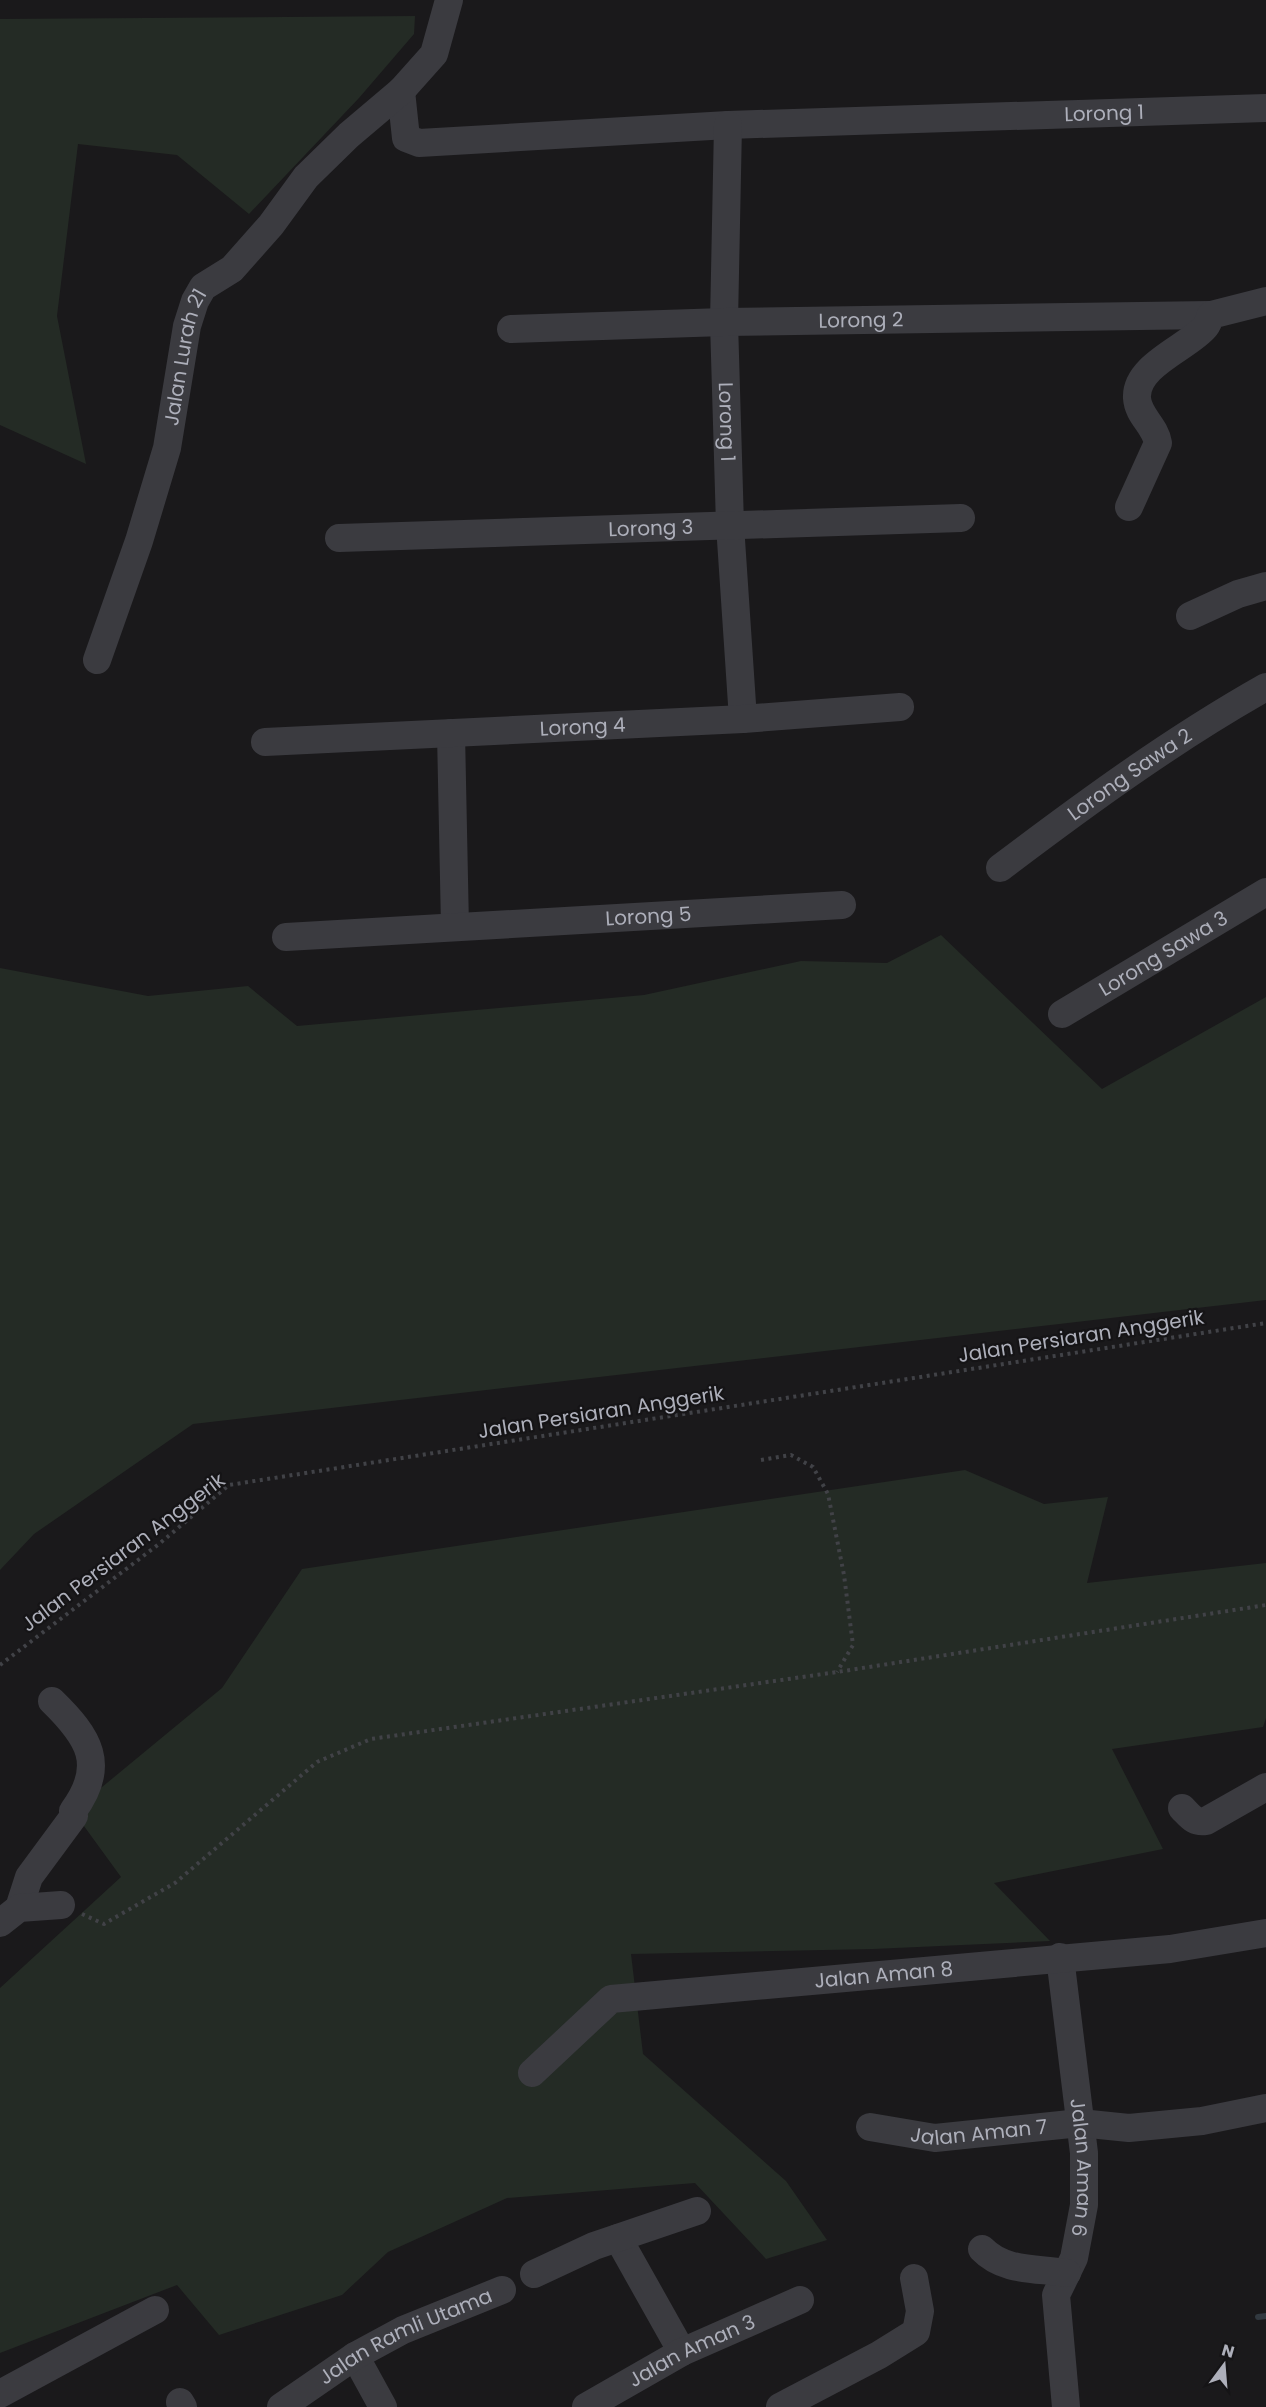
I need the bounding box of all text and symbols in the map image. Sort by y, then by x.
street label: Lorong 1 [1064,98,1144,128]
street label: Jalan Lurah 21 [157,283,213,428]
street label: Lorong 2 [818,305,904,335]
street label: Lorong 1 [712,382,742,462]
street label: Lorong 3 [608,513,694,543]
street label: Lorong 4 [539,711,626,743]
street label: Lorong Sawa 2 [1062,721,1197,827]
street label: Lorong 5 [605,900,692,933]
street label: Lorong Sawa 3 [1094,904,1233,1003]
street label: Jalan Persiaran Anggerik [956,1303,1207,1369]
street label: Jalan Persiaran Anggerik [476,1379,727,1445]
street label: Jalan Persiaran Anggerik [15,1466,231,1638]
street label: Jalan Aman 8 [813,1954,954,1995]
street label: Jalan Aman 6 [1063,2097,1098,2239]
street label: Jalan Aman 7 [908,2112,1049,2152]
street label: Jalan Ramli Utama [313,2281,496,2391]
street label: Jalan Aman 3 [623,2308,759,2394]
north arrow [1194,2335,1254,2395]
text: N [1219,2338,1237,2364]

